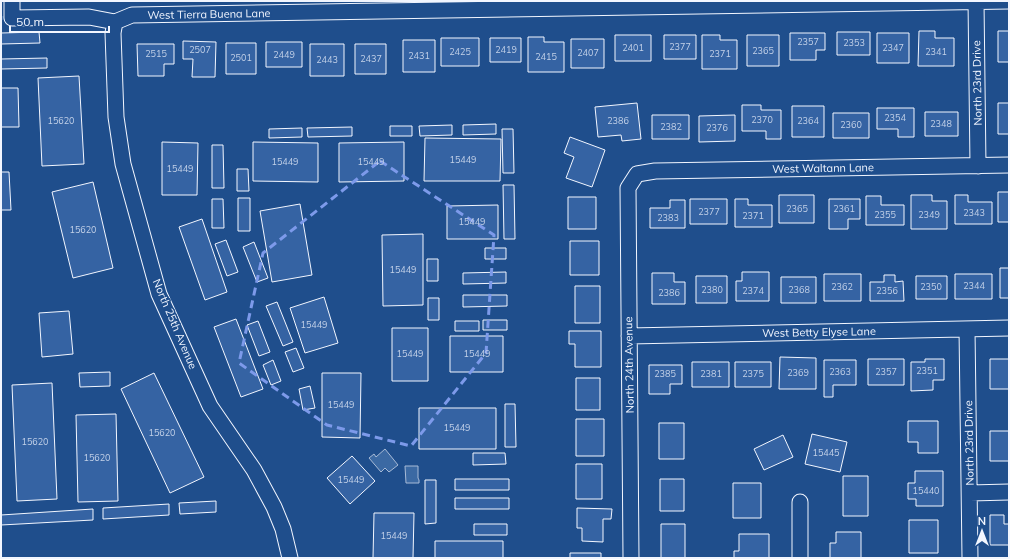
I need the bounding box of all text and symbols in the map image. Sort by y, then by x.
street label: West Tierra Buena Lane [147,6,271,22]
scale bar [10,8,109,34]
text: 50 m [16,14,44,29]
house number: 2357 [797,36,819,47]
house number: 2353 [843,37,865,48]
street label: North 23rd Drive [969,40,985,126]
house number: 2377 [669,41,691,52]
house number: 2401 [622,42,644,53]
house number: 2347 [882,42,904,53]
house number: 2507 [189,44,211,55]
house number: 2419 [495,44,517,55]
house number: 2365 [752,45,774,56]
house number: 2425 [449,46,471,57]
house number: 2341 [925,46,947,57]
house number: 2407 [577,47,599,58]
house number: 2515 [145,48,167,59]
house number: 2371 [709,48,731,59]
house number: 2449 [273,49,295,60]
house number: 2431 [408,50,430,61]
house number: 2415 [535,51,557,62]
house number: 2501 [230,52,252,63]
house number: 2437 [360,53,382,64]
house number: 2443 [316,54,338,65]
house number: 2354 [884,112,906,123]
house number: 2370 [751,114,773,125]
house number: 15620 [47,115,75,126]
house number: 2386 [607,115,629,126]
house number: 2364 [797,115,819,126]
house number: 2348 [930,118,952,129]
house number: 2360 [840,119,862,130]
house number: 2382 [660,121,682,132]
house number: 2376 [706,122,728,133]
house number: 15449 [449,154,477,165]
house number: 15449 [271,156,299,167]
house number: 15449 [357,156,385,167]
street label: West Waltann Lane [772,160,874,176]
house number: 15449 [166,163,194,174]
house number: 2365 [786,203,808,214]
house number: 2361 [833,203,855,214]
house number: 2377 [698,206,720,217]
house number: 2343 [963,207,985,218]
house number: 2355 [874,209,896,220]
house number: 2349 [918,209,940,220]
house number: 2371 [742,210,764,221]
house number: 2383 [657,212,679,223]
house number: 15449 [458,216,486,227]
house number: 15620 [69,224,97,235]
house number: 15449 [389,264,417,275]
street label: North 25th Avenue [150,277,200,371]
house number: 2344 [963,280,985,291]
house number: 2362 [831,281,853,292]
house number: 2350 [920,281,942,292]
house number: 2380 [701,284,723,295]
house number: 2368 [788,284,810,295]
house number: 2374 [742,285,764,296]
house number: 2356 [876,285,898,296]
house number: 2386 [658,287,680,298]
street label: North 24th Avenue [621,317,637,413]
house number: 15449 [300,319,328,330]
street label: West Betty Elyse Lane [762,324,876,340]
house number: 15449 [396,348,424,359]
house number: 15449 [463,348,491,359]
house number: 2351 [916,365,938,376]
house number: 2363 [829,366,851,377]
house number: 2357 [875,366,897,377]
house number: 2369 [787,367,809,378]
house number: 2385 [654,368,676,379]
house number: 2381 [700,368,722,379]
house number: 2375 [742,368,764,379]
house number: 15449 [327,399,355,410]
street label: North 23rd Drive [961,400,977,486]
house number: 15449 [443,422,471,433]
house number: 15620 [148,427,176,438]
house number: 15620 [21,436,49,447]
house number: 15445 [812,447,840,458]
house number: 15620 [83,452,111,463]
house number: 15449 [337,474,365,485]
house number: 15440 [912,485,940,496]
north arrow [962,511,1002,551]
text: N [978,514,986,528]
house number: 15449 [380,530,408,541]

